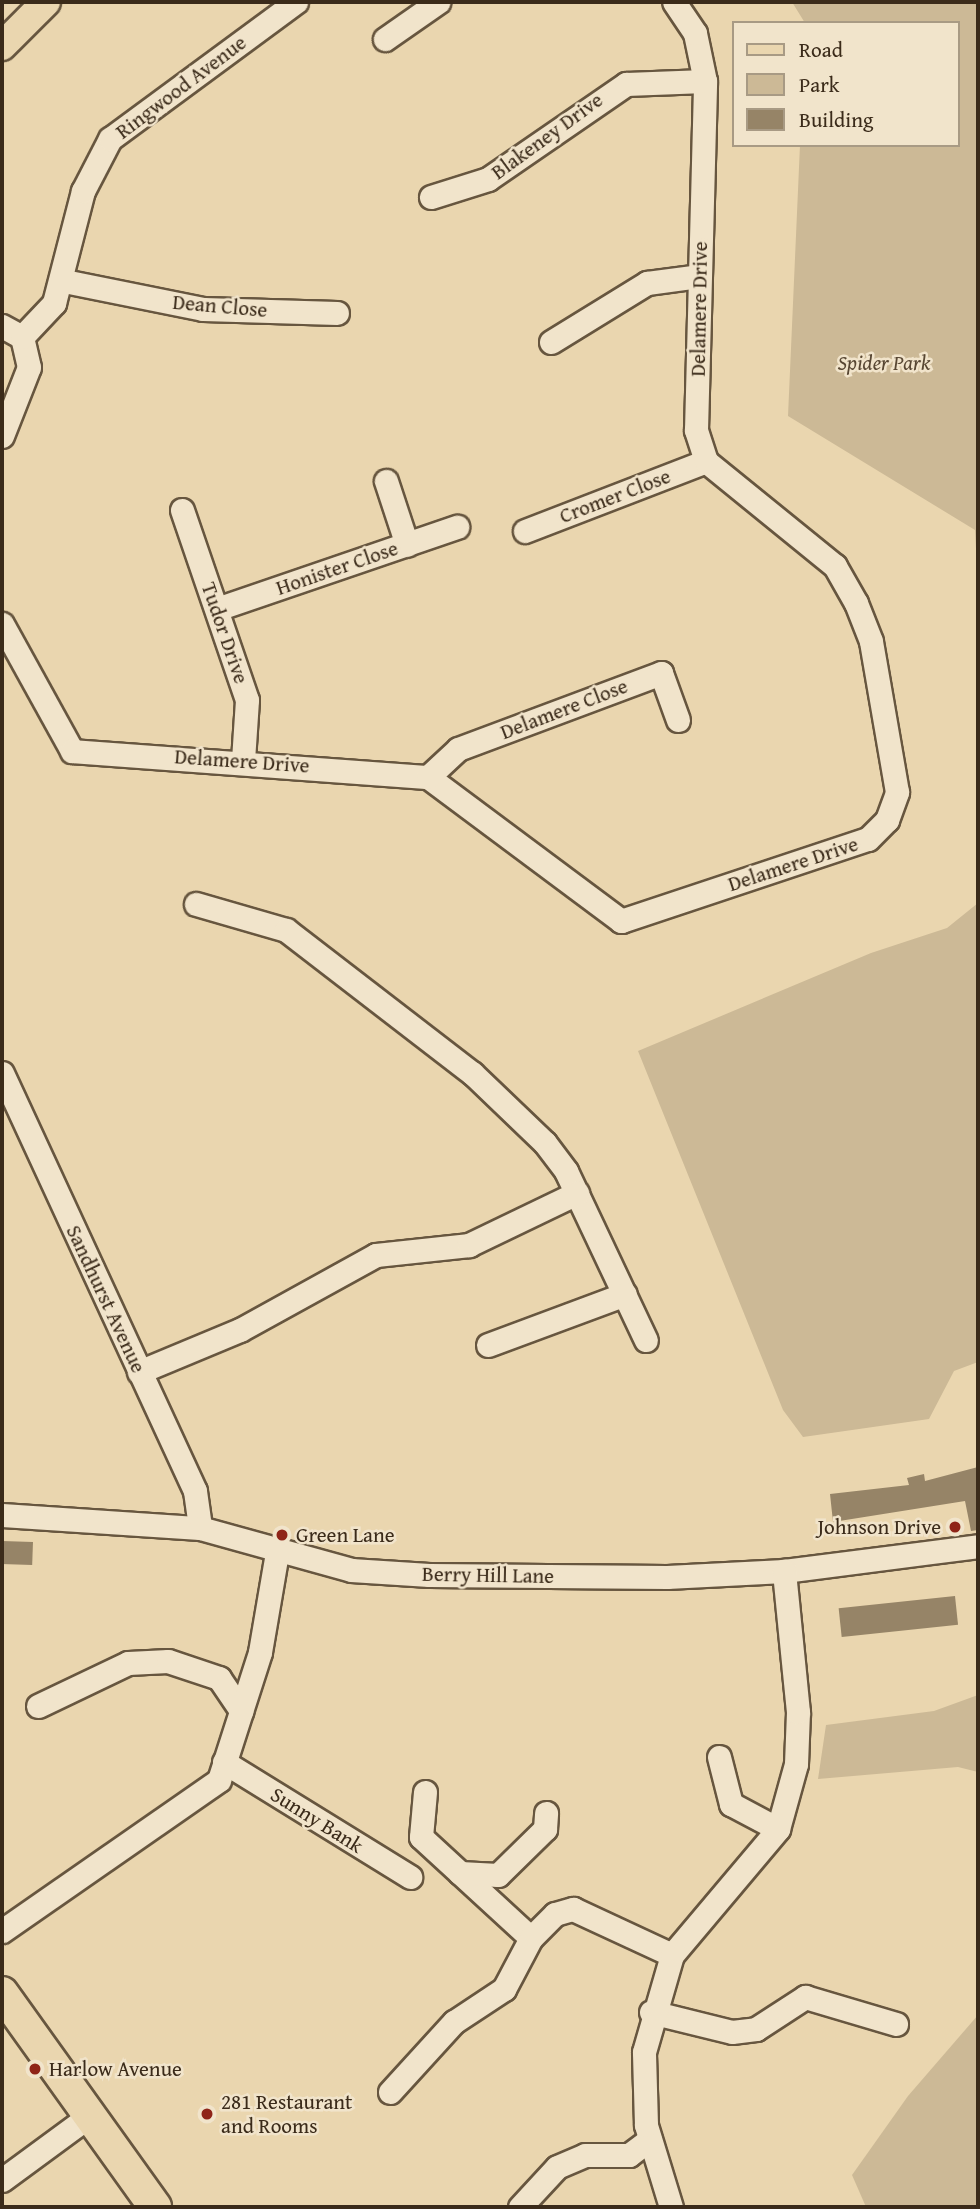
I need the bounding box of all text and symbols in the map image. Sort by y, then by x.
legend [732,21,959,147]
street label: Ringwood Avenue [111,30,251,144]
text: Road [799,34,843,65]
text: Park [799,69,840,100]
street label: Blakeney Drive [486,87,608,185]
text: Building [799,104,873,135]
street label: Delamere Drive [685,241,713,377]
street label: Dean Close [171,289,269,323]
park label: Spider Park [838,350,930,376]
street label: Cromer Close [556,463,674,529]
street label: Honister Close [273,535,401,601]
street label: Tudor Drive [196,579,254,687]
street label: Delamere Close [497,673,631,745]
street label: Delamere Drive [174,744,310,778]
street label: Delamere Drive [725,831,861,897]
street label: Sandhurst Avenue [61,1221,151,1377]
place label: Johnson Drive [818,1514,941,1540]
marker: Johnson Drive [947,1519,963,1535]
place label: Green Lane [296,1522,395,1548]
marker: Green Lane [274,1527,290,1543]
street label: Berry Hill Lane [422,1561,554,1589]
street label: Sunny Bank [266,1782,368,1858]
place label: Harlow Avenue [49,2056,182,2082]
marker: Harlow Avenue [27,2061,43,2077]
place label: 281 Restaurant and Rooms [221,2089,353,2139]
marker: 281 Restaurant and Rooms [199,2106,215,2122]

